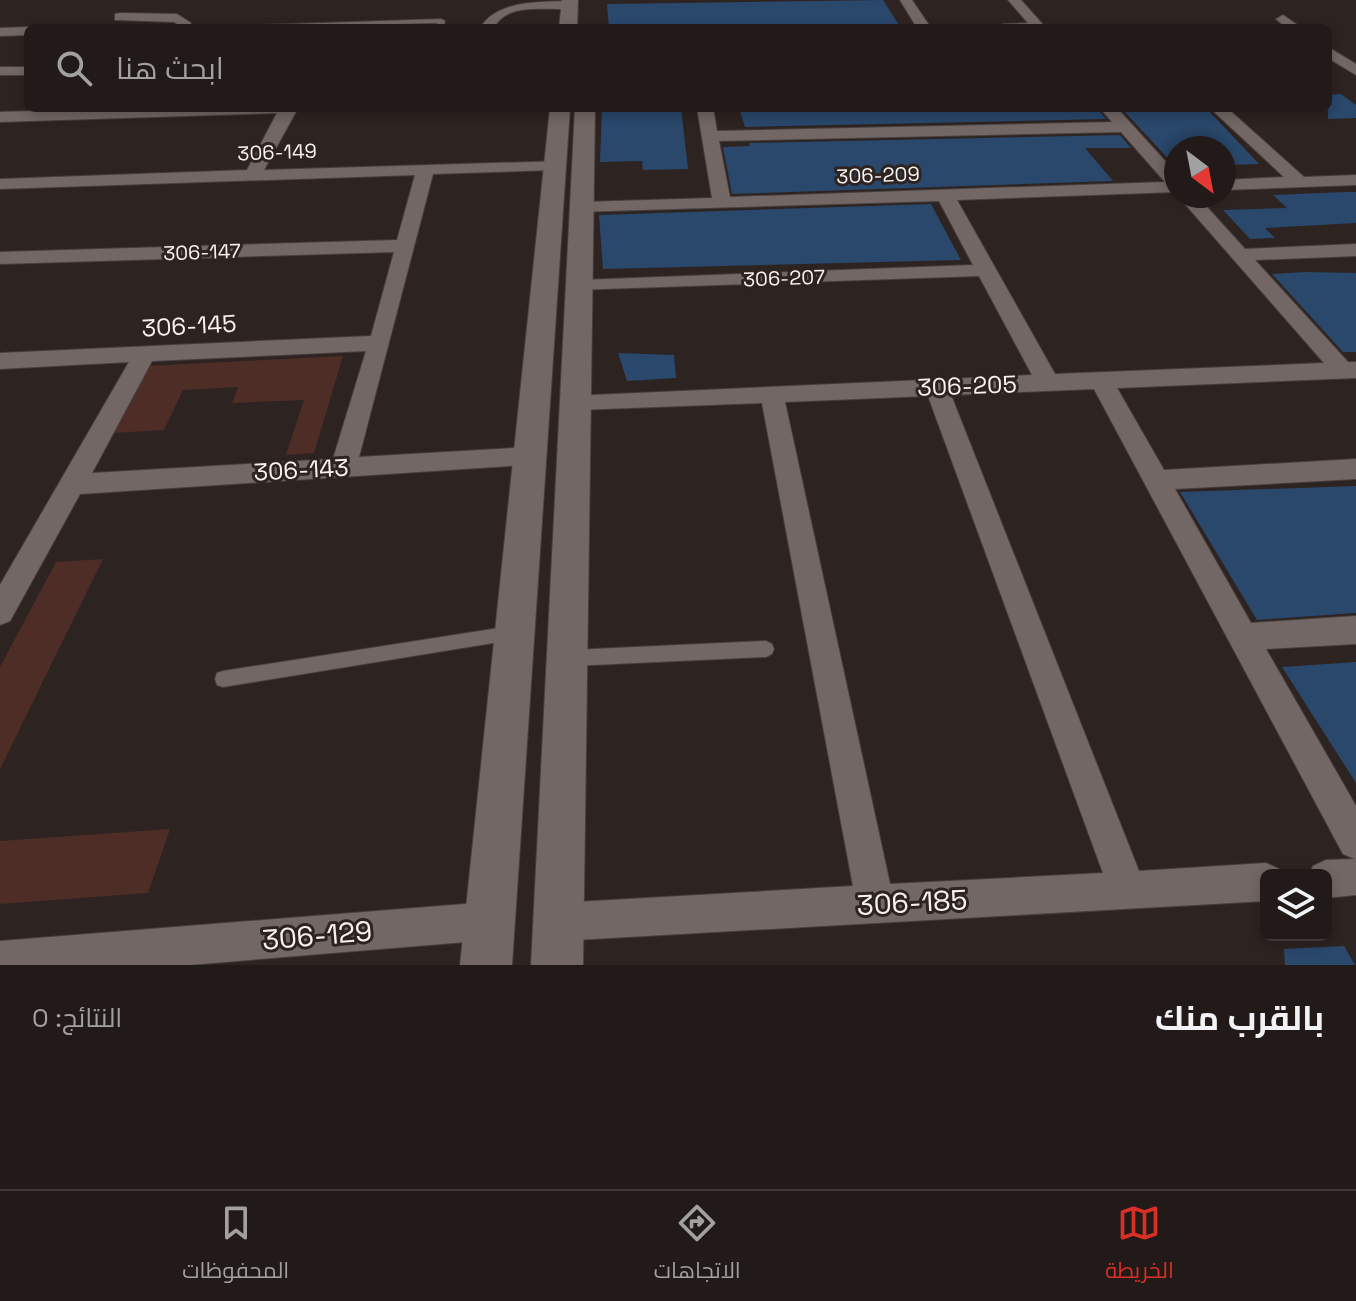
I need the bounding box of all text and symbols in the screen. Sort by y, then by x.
search box [24,24,1332,112]
icon: search [52,46,96,90]
text: ابحث هنا [116,49,224,88]
north arrow [1164,136,1236,208]
street label: 306-149 [237,138,317,166]
street label: 306-209 [836,161,920,189]
street label: 306-147 [163,238,241,266]
street label: 306-207 [743,264,825,292]
street label: 306-145 [141,308,237,343]
street label: 306-205 [917,368,1017,403]
street label: 306-143 [253,452,349,487]
map controls [1260,869,1332,941]
button: layers [1260,869,1332,941]
street label: 306-185 [856,881,968,923]
street label: 306-129 [260,912,374,958]
text: بالقرب منك [1155,997,1324,1040]
text: النتائج: 0 [32,1001,122,1035]
tab: المحفوظات [182,1201,289,1291]
tab: الاتجاهات [654,1201,741,1291]
tab: الخريطة [1105,1201,1174,1291]

